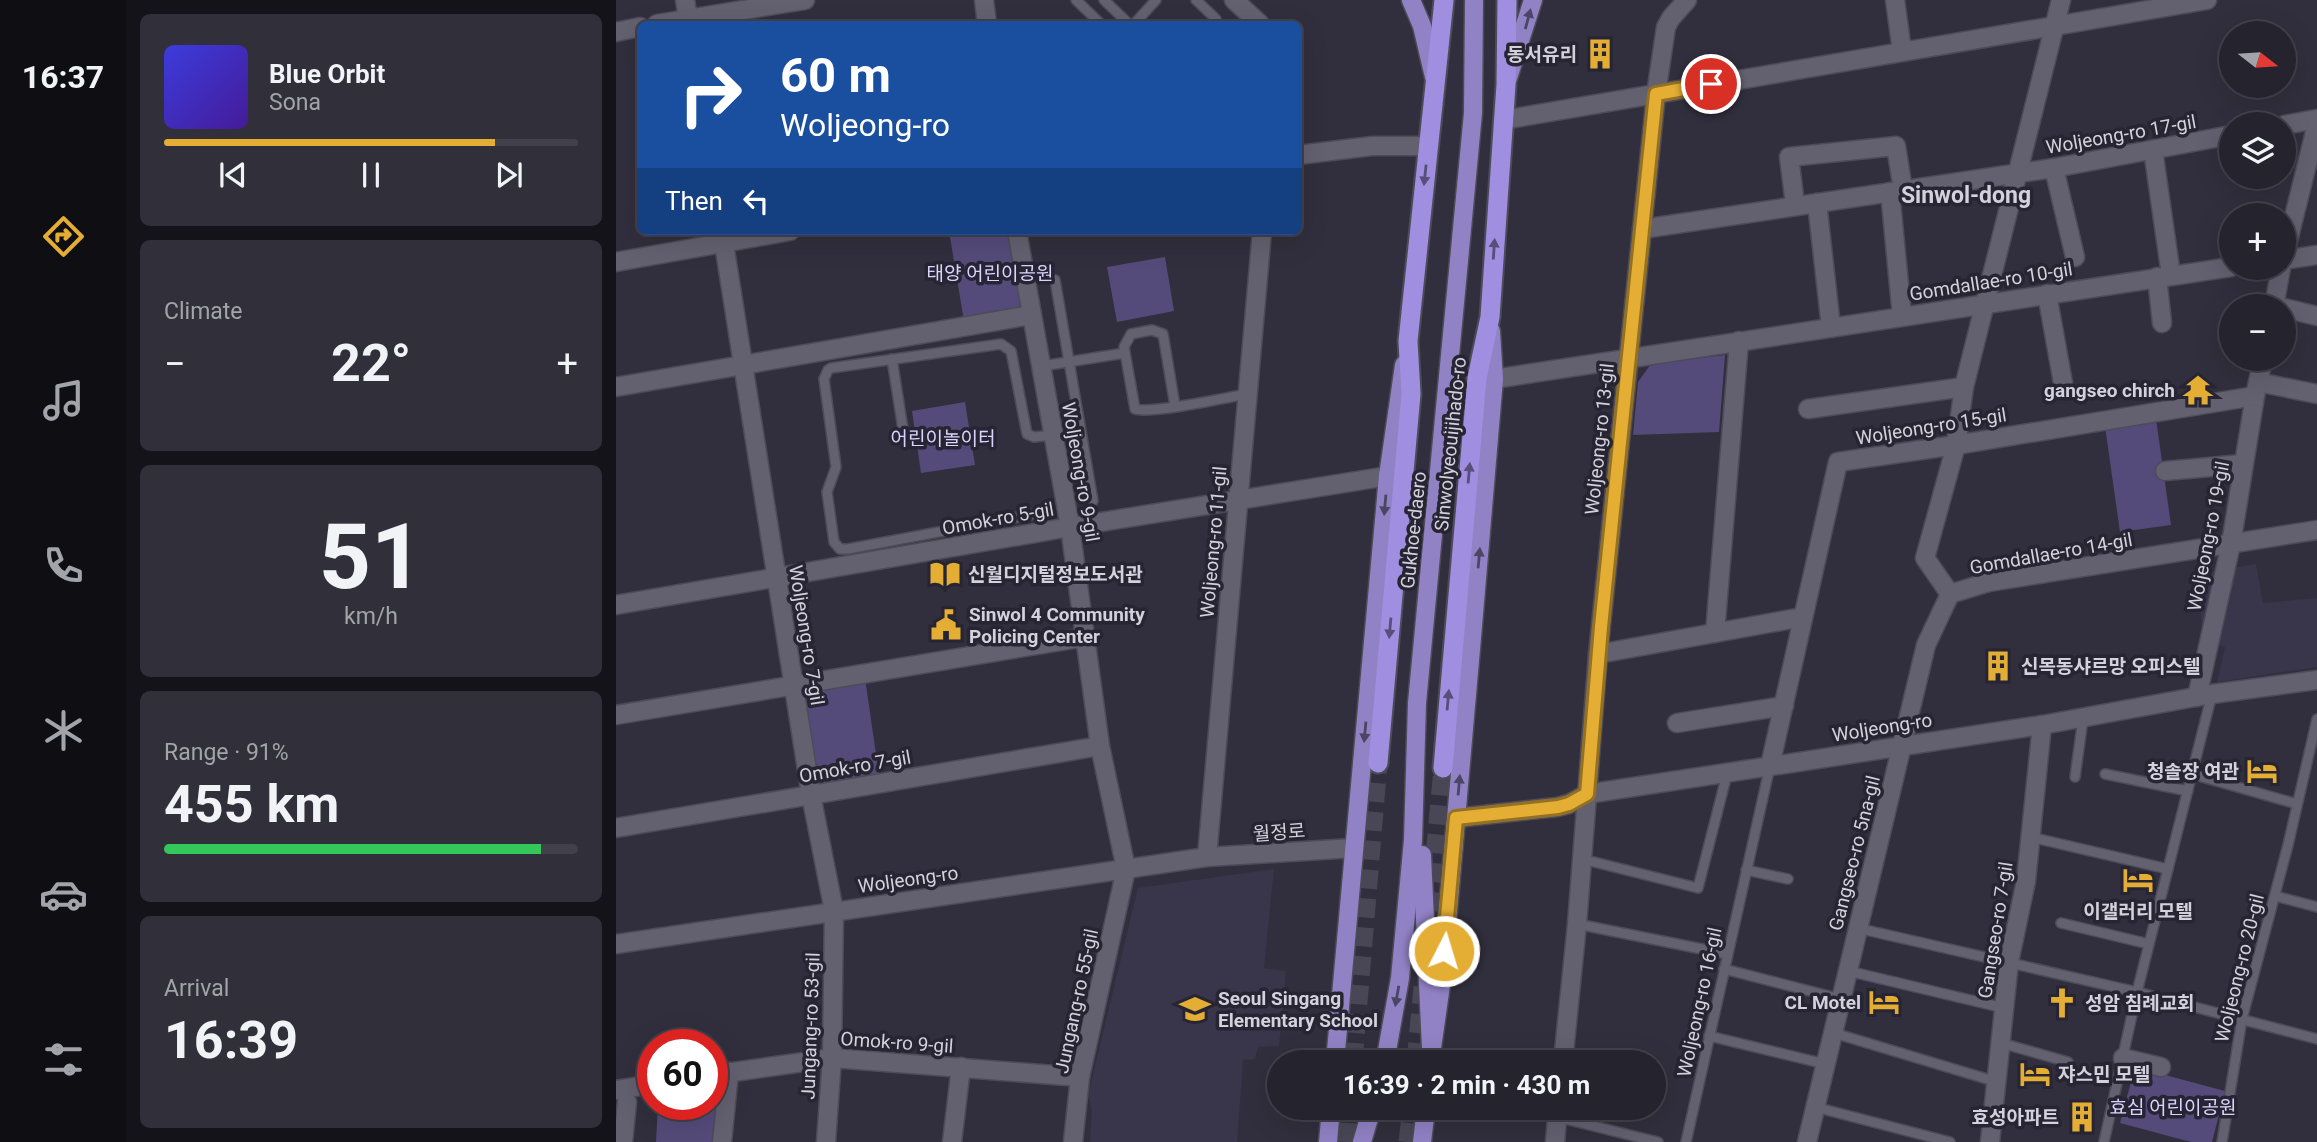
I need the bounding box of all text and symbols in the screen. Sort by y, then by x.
one-way arrow [1523,8,1533,29]
north arrow [2219,21,2296,98]
map controls [2219,21,2296,371]
building icon: 동서유리 [1583,37,1617,71]
place label: 동서유리 [1507,43,1577,66]
text: 60 m [780,47,891,104]
icon: right [665,49,756,140]
pin [1681,54,1741,114]
text: 16:37 [22,58,104,96]
text: Blue Orbit [269,59,385,89]
icon: arrive [1692,65,1730,103]
text: Sona [269,89,321,116]
text: Woljeong-ro [780,106,950,144]
street label: Woljeong-ro 17-gil [2044,110,2198,159]
button: layers [2219,112,2296,189]
icon: previous [214,156,252,194]
icon: pause [352,156,390,194]
icon: next [490,156,528,194]
one-way arrow [1419,164,1430,186]
icon: left [737,182,775,220]
district label: Sinwol-dong [1901,182,2031,209]
text: Then [665,186,723,216]
button: + [2219,203,2296,280]
icon: directions [39,212,88,261]
one-way arrow [1489,238,1500,260]
street label: Gomdallae-ro 10-gil [1908,257,2074,306]
park label: 태양 어린이공원 [926,262,1054,285]
button: − [2219,294,2296,371]
text: Climate [164,298,243,325]
text: 22° [331,333,411,394]
text: − [164,342,186,386]
text: + [556,342,578,386]
street label: Sinwolyeouijihado-ro [1430,356,1471,532]
street label: Woljeong-ro 13-gil [1580,362,1619,516]
temple icon: gangseo chirch [2181,373,2215,407]
icon: music [39,376,88,425]
place label: gangseo chirch [2044,379,2175,402]
street label: Woljeong-ro 9-gil [1057,400,1104,544]
street label: Woljeong-ro 15-gil [1854,403,2008,450]
park label: 어린이놀이터 [891,427,995,450]
street label: Woljeong-ro 19-gil [2183,459,2234,613]
one-way arrow [1463,462,1474,484]
street label: Woljeong-ro 11-gil [1195,465,1232,619]
street label: Gukhoe-daero [1396,470,1431,590]
one-way arrow [1379,495,1390,517]
street label: Omok-ro 5-gil [940,497,1056,540]
text: 51 [319,504,423,610]
street label: Gomdallae-ro 14-gil [1968,528,2134,579]
icon: phone [39,541,88,590]
one-way arrow [1474,547,1485,569]
library icon: 신월디지털정보도서관 [928,557,962,591]
street label: Woljeong-ro 7-gil [784,563,829,707]
place label: 신월디지털정보도서관 [968,563,1143,586]
text: km/h [344,603,398,630]
place label: Sinwol 4 Community Policing Center [969,603,1145,648]
public building icon: Sinwol 4 Community Policing Center [929,608,963,642]
one-way arrow [1384,618,1395,640]
building icon: 신목동샤르망 오피스텔 [1981,649,2015,683]
place label: 신목동샤르망 오피스텔 [2021,655,2201,678]
one-way arrow [1443,689,1454,711]
icon: climate [39,706,88,755]
street label: Woljeong-ro [1830,708,1934,747]
one-way arrow [1359,721,1370,743]
text: Range · 91% [164,739,289,766]
street label: Omok-ro 7-gil [797,745,913,788]
hotel icon: 청솔장 여관 [2245,754,2279,788]
place label: 청솔장 여관 [2147,760,2240,783]
street label: Gangseo-ro 5na-gil [1824,773,1885,933]
text: 455 km [164,774,339,835]
one-way arrow [1454,774,1465,796]
street label: 월정로 [1252,819,1306,846]
street label: Gangseo-ro 7-gil [1973,860,2018,1000]
street label: Woljeong-ro [856,861,960,898]
hotel icon: 이갤러리 모텔 [2121,863,2155,897]
icon: car [39,870,88,919]
street label: Woljeong-ro 20-gil [2210,891,2269,1045]
place label: 이갤러리 모텔 [2083,900,2193,923]
position arrow [1407,914,1481,988]
street label: Woljeong-ro 16-gil [1672,925,1727,1079]
street label: Jungang-ro 55-gil [1050,927,1103,1075]
street label: Jungang-ro 53-gil [796,952,825,1100]
text: Arrival [164,975,229,1002]
one-way arrow [1391,985,1402,1007]
hotel icon: CL Motel [1867,985,1901,1019]
church icon: 성암 침례교회 [2045,986,2079,1020]
place label: Seoul Singang Elementary School [1218,987,1378,1032]
place label: CL Motel [1784,991,1861,1014]
school or university icon: Seoul Singang Elementary School [1178,992,1212,1026]
place label: 성암 침례교회 [2085,992,2195,1015]
text: 16:39 [164,1010,298,1071]
street label: Omok-ro 9-gil [840,1027,954,1058]
speed limit sign: 60 [637,1029,728,1120]
icon: filters [39,1035,88,1084]
hotel icon: 쟈스민 모텔 [2018,1057,2052,1091]
place label: 쟈스민 모텔 [2058,1063,2150,1086]
text: 16:39 · 2 min · 430 m [1343,1070,1590,1100]
park label: 효심 어린이공원 [2109,1096,2237,1119]
building icon: 효성아파트 [2065,1100,2099,1134]
place label: 효성아파트 [1972,1106,2059,1129]

